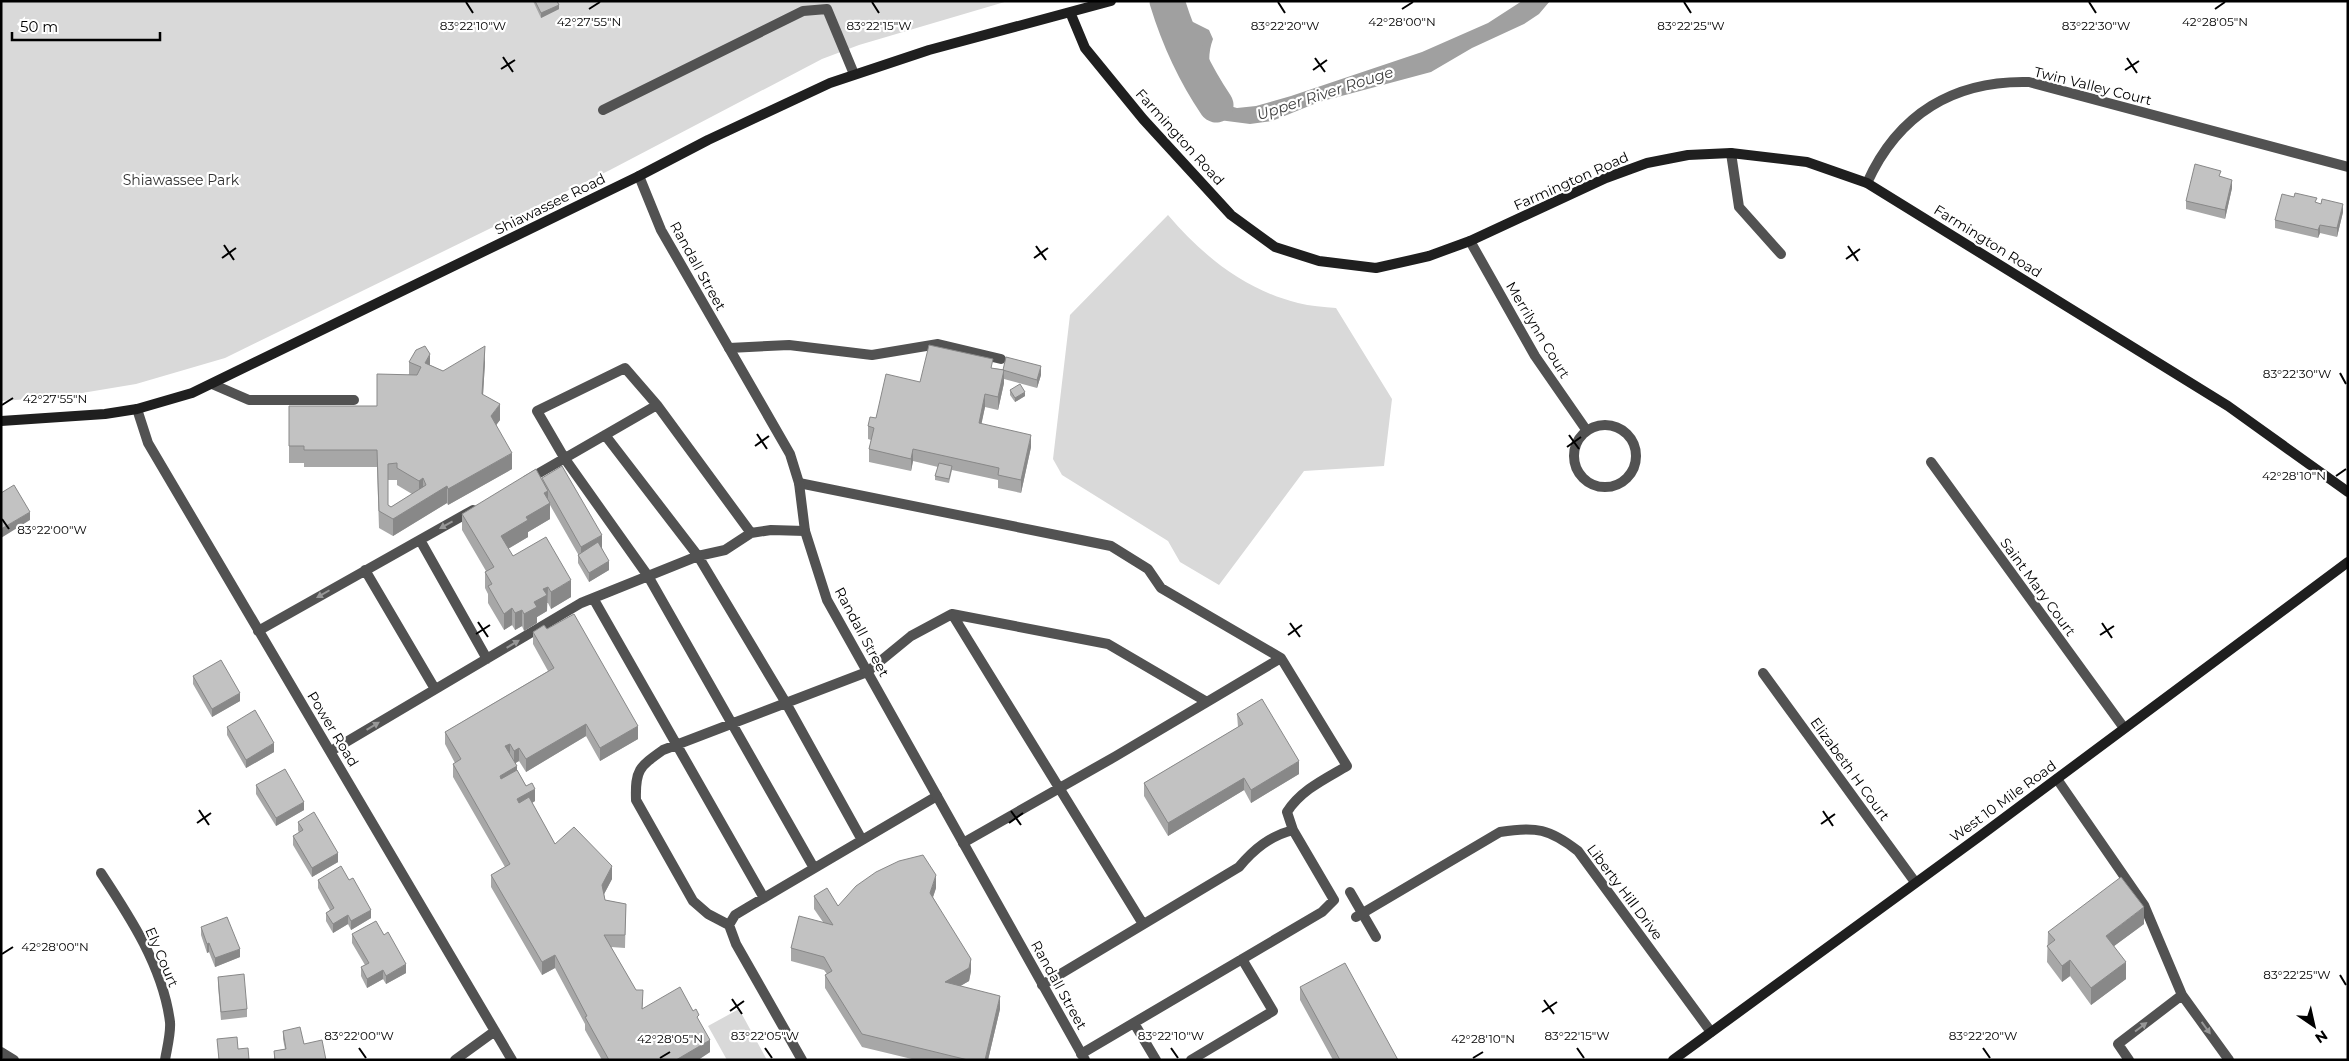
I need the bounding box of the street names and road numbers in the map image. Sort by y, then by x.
street label: Twin Valley Court [2032,63,2154,109]
street label: Farmington Road [1132,85,1228,189]
street label: Farmington Road [1511,148,1631,214]
street label: Shiawassee Road [492,169,608,239]
street label: Farmington Road [1931,201,2045,281]
street label: Randall Street [666,218,730,314]
street label: Merrilynn Court [1502,278,1574,382]
street label: Saint Mary Court [1996,534,2080,640]
street label: Randall Street [831,584,893,680]
street label: Power Road [303,688,363,770]
street label: Elizabeth H Court [1806,714,1894,824]
street label: West 10 Mile Road [1946,756,2060,846]
street label: Liberty Hill Drive [1583,841,1667,943]
street label: Ely Court [141,924,183,990]
street label: Randall Street [1027,937,1091,1033]

